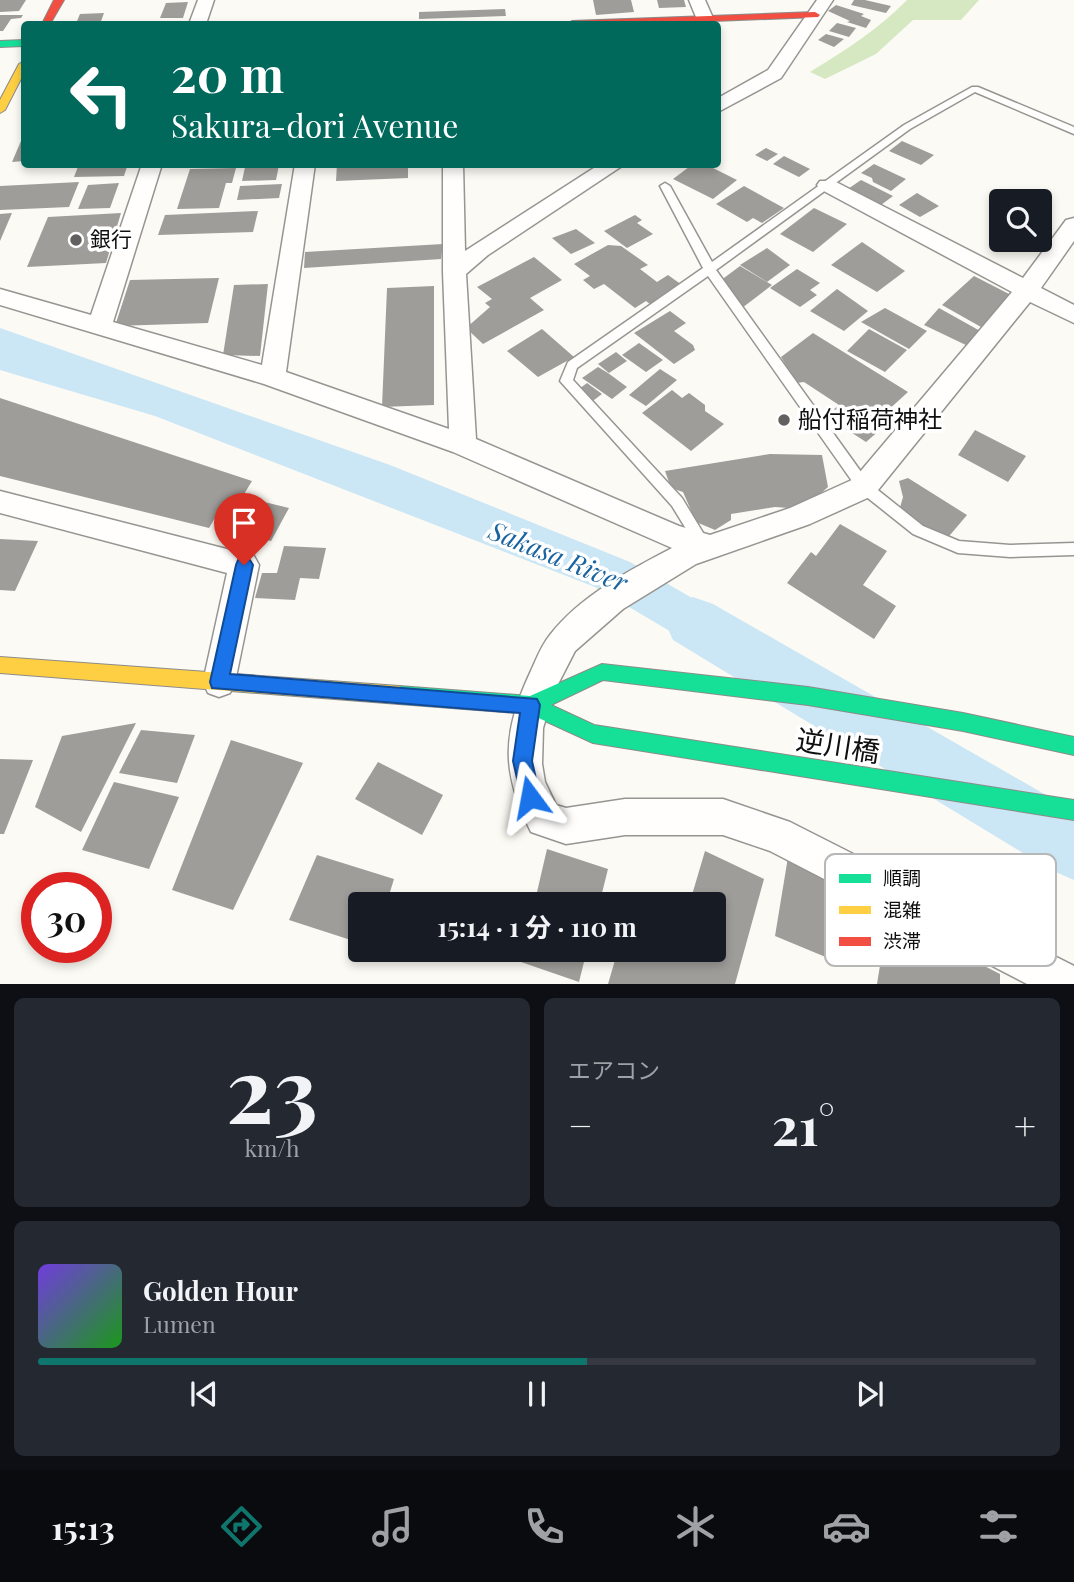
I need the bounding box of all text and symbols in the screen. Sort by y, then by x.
text: 20 m [171,40,284,105]
icon: left [56,49,147,140]
text: Sakura-dori Avenue [171,103,458,146]
map controls [989,189,1052,252]
button: search [989,189,1052,252]
place label: 銀行 [90,224,132,252]
marker: 銀行 [68,232,84,248]
place label: 船付稲荷神社 [798,402,942,434]
marker: 船付稲荷神社 [776,412,792,428]
pin [214,493,274,565]
icon: arrive [225,504,263,542]
water label: Sakasa River [483,512,634,600]
street label: 逆川橋 [794,720,883,769]
position arrow [493,760,567,834]
legend [825,854,1056,966]
text: 順調 [883,864,921,890]
speed limit sign: 30 [21,872,112,963]
text: 混雑 [883,896,921,922]
text: 15:14 · 1 分 · 110 m [437,909,637,944]
text: 渋滞 [883,927,921,953]
text: 23 [226,1026,318,1147]
text: エアコン [568,1054,660,1085]
text: 21° [772,1090,835,1159]
text: − [568,1099,593,1150]
text: + [1014,1099,1036,1150]
text: km/h [244,1132,300,1163]
text: Golden Hour [143,1273,298,1308]
text: Lumen [143,1308,216,1339]
icon: previous [185,1375,223,1413]
icon: pause [518,1375,556,1413]
icon: next [851,1375,889,1413]
icon: directions [217,1502,266,1551]
icon: music [368,1502,417,1551]
icon: phone [520,1502,569,1551]
icon: climate [671,1502,720,1551]
icon: car [822,1502,871,1551]
icon: filters [974,1502,1023,1551]
text: 15:13 [51,1505,115,1548]

